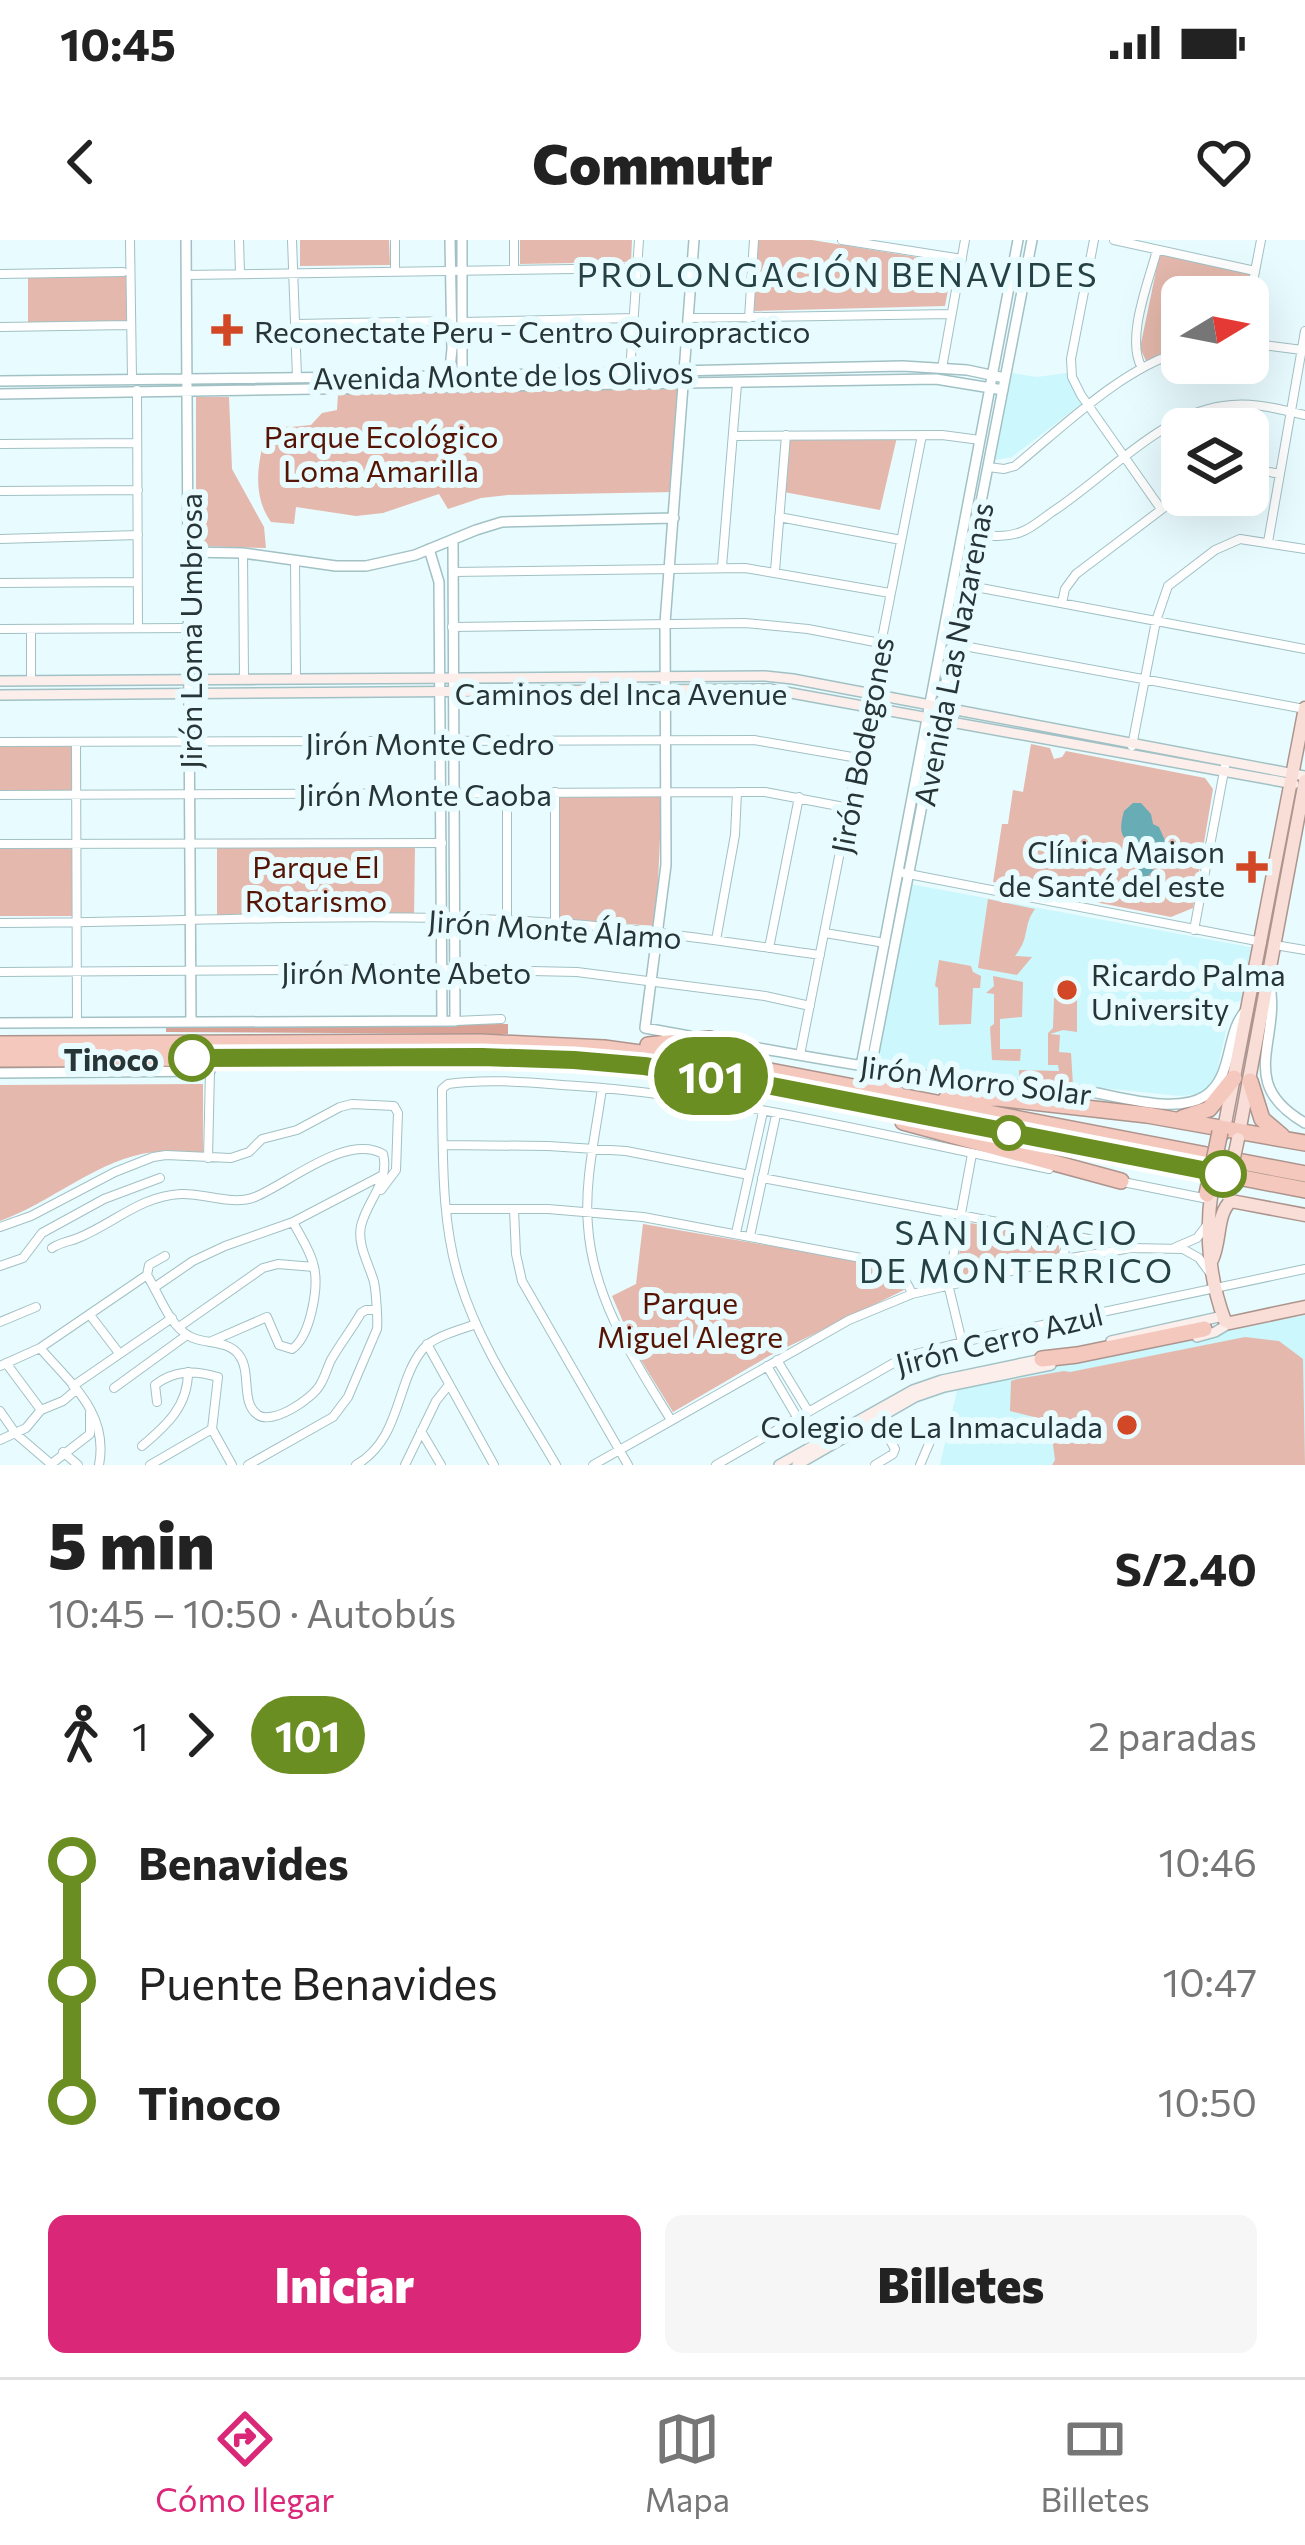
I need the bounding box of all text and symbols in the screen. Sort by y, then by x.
text: 10:45 [60,15,176,70]
icon: back [48,129,114,195]
text: Commutr [532,129,773,195]
icon: heart [1191,129,1257,195]
district label: PROLONGACIÓN BENAVIDES [577,253,1099,294]
north arrow [1161,276,1269,384]
map controls [1161,276,1269,516]
place label: Reconectate Peru - Centro Quiropractico [254,312,810,349]
marker: Reconectate Peru - Centro Quiropractico [211,314,243,346]
street label: Avenida Monte de los Olivos [312,352,694,396]
button: layers [1161,408,1269,516]
park label: Parque Ecológico Loma Amarilla [264,417,498,488]
street label: Jirón Loma Umbrosa [171,493,208,769]
street label: Avenida Las Nazarenas [904,499,1000,809]
street label: Jirón Bodegones [822,634,900,856]
street label: Caminos del Inca Avenue [455,674,787,711]
street label: Jirón Monte Cedro [305,724,555,761]
street label: Jirón Monte Caoba [298,775,552,812]
place label: Clínica Maison de Santé del este [998,832,1225,903]
park label: Parque El Rotarismo [245,847,387,918]
marker: Clínica Maison de Santé del este [1236,851,1268,883]
street label: Jirón Monte Álamo [427,901,683,955]
street label: Jirón Monte Abeto [281,953,531,990]
place label: Ricardo Palma University [1091,955,1286,1026]
marker: Ricardo Palma University [1054,977,1080,1003]
marker: Tinoco [170,1036,214,1080]
line badge: 101 [642,1037,780,1115]
place label: Tinoco [64,1040,159,1077]
street label: Jirón Morro Solar [858,1046,1094,1112]
text: 101 [678,1050,744,1102]
unlabelled marker [993,1117,1025,1149]
unlabelled marker [1201,1152,1245,1196]
district label: SAN IGNACIO DE MONTERRICO [859,1211,1175,1290]
park label: Parque Miguel Alegre [597,1283,783,1354]
street label: Jirón Cerro Azul [892,1294,1106,1382]
place label: Colegio de La Inmaculada [761,1407,1103,1444]
marker: Colegio de La Inmaculada [1114,1412,1140,1438]
text: 5 min [48,1502,215,1583]
text: S/2.40 [1115,1540,1257,1595]
text: 10:45 – 10:50 · Autobús [48,1588,456,1636]
icon: walk [48,1702,114,1768]
icon: forward [167,1702,233,1768]
text: 101 [275,1709,341,1761]
text: 1 [132,1711,149,1759]
text: 2 paradas [1088,1711,1257,1759]
text: Benavides [138,1834,349,1889]
text: 10:46 [1159,1837,1257,1885]
text: Puente Benavides [138,1954,498,2009]
text: 10:47 [1162,1957,1257,2005]
text: Tinoco [138,2074,281,2129]
text: 10:50 [1158,2077,1257,2125]
button: Iniciar [48,2215,641,2353]
button: Billetes [665,2215,1257,2353]
tab: Cómo llegar [155,2406,335,2519]
tab: Mapa [645,2406,730,2519]
tab: Billetes [1040,2406,1150,2519]

